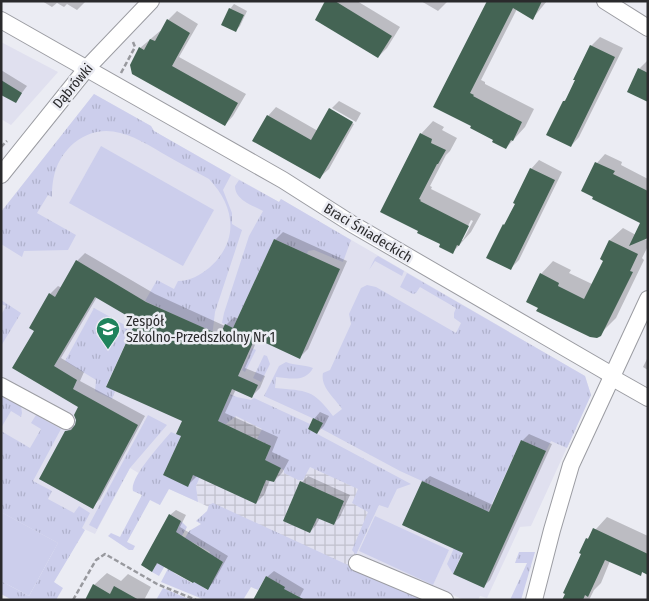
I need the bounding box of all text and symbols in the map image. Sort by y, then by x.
street label: Dąbrówki [49,60,97,112]
street label: Braci Śniadeckich [321,199,416,266]
place label: Zespół Szkolno-Przedszkolny Nr 1 [126,313,275,346]
school or university icon: Zespół Szkolno-Przedszkolny Nr 1 [95,316,121,350]

